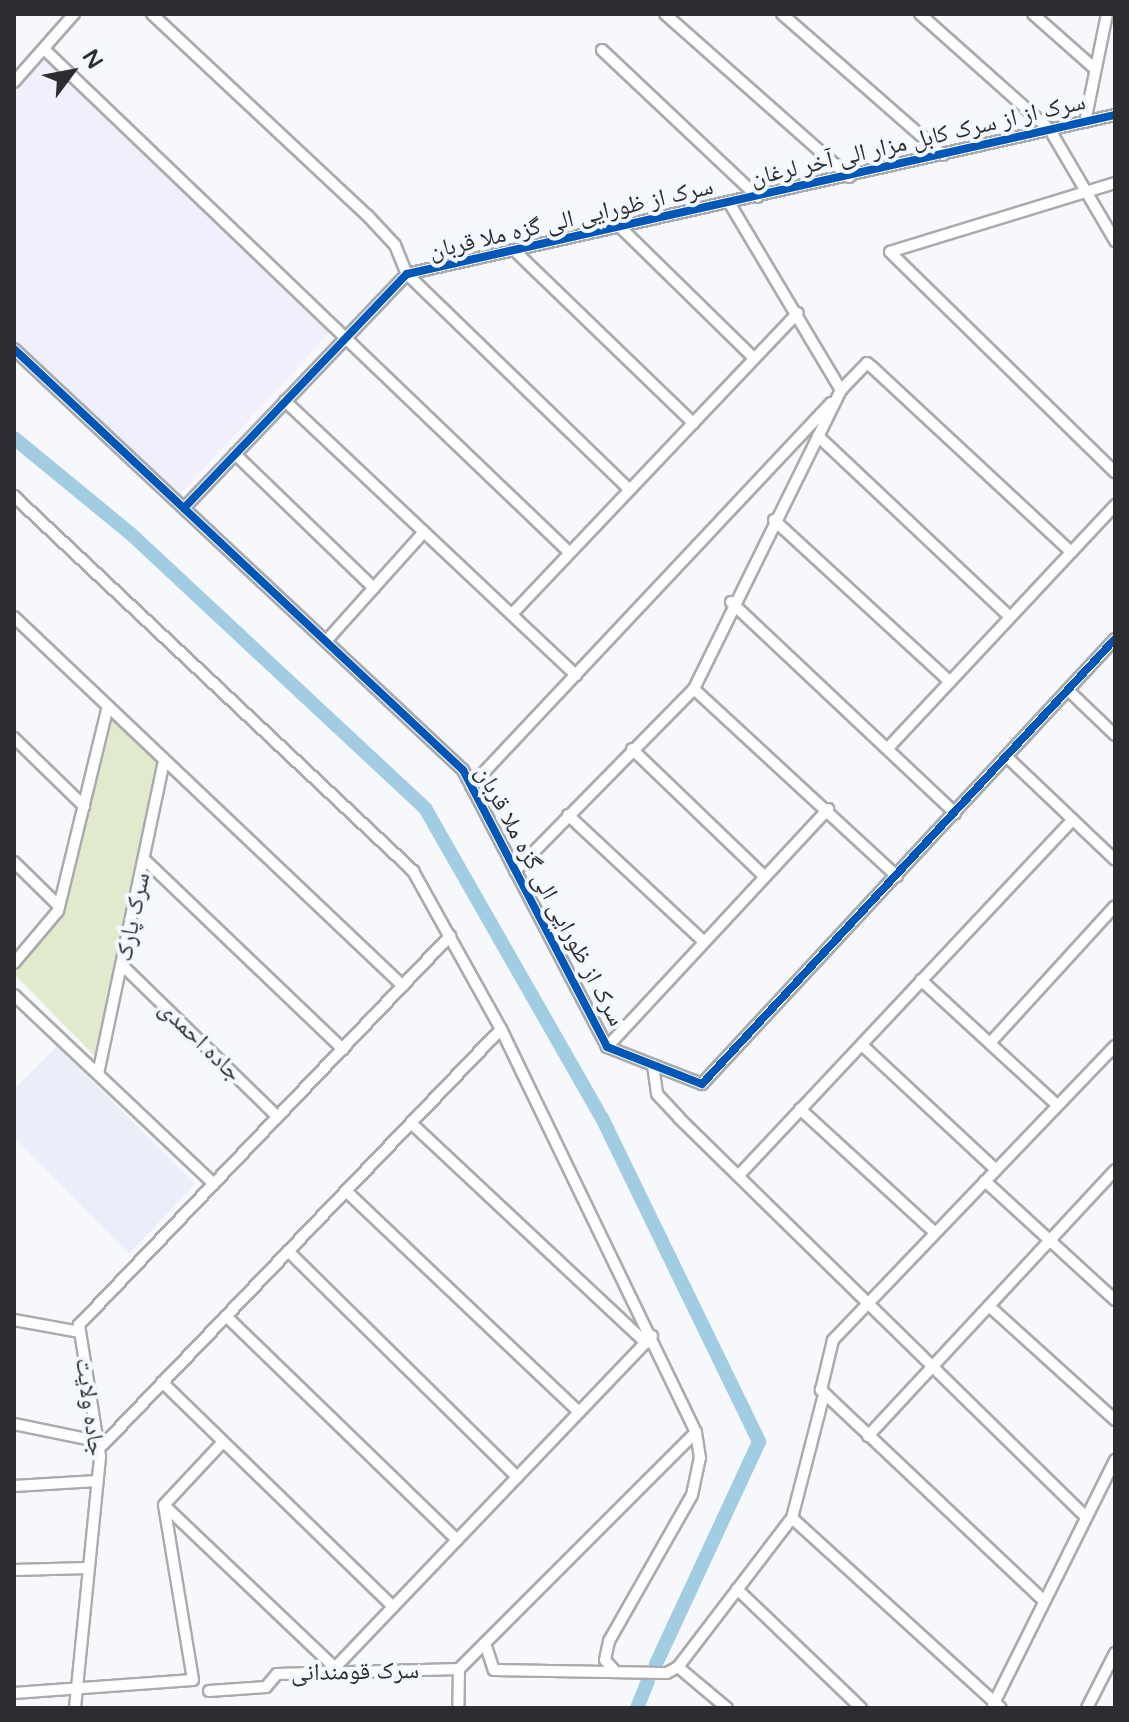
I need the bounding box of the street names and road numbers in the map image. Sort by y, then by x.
street label: سرک از از سرک کابل مزار الی آخر لرغان [748,87,1088,193]
street label: سرک از ظورایی الی گزه ملا قربان [426,172,716,266]
street label: سرک از ظورایی الی گزه ملا قربان [469,761,631,1031]
street label: سرک پارک [110,870,156,964]
street label: جاده احمدی [152,994,248,1088]
street label: جاده ولایت [69,1356,111,1458]
street label: سرک قومندانی [291,1656,419,1688]

